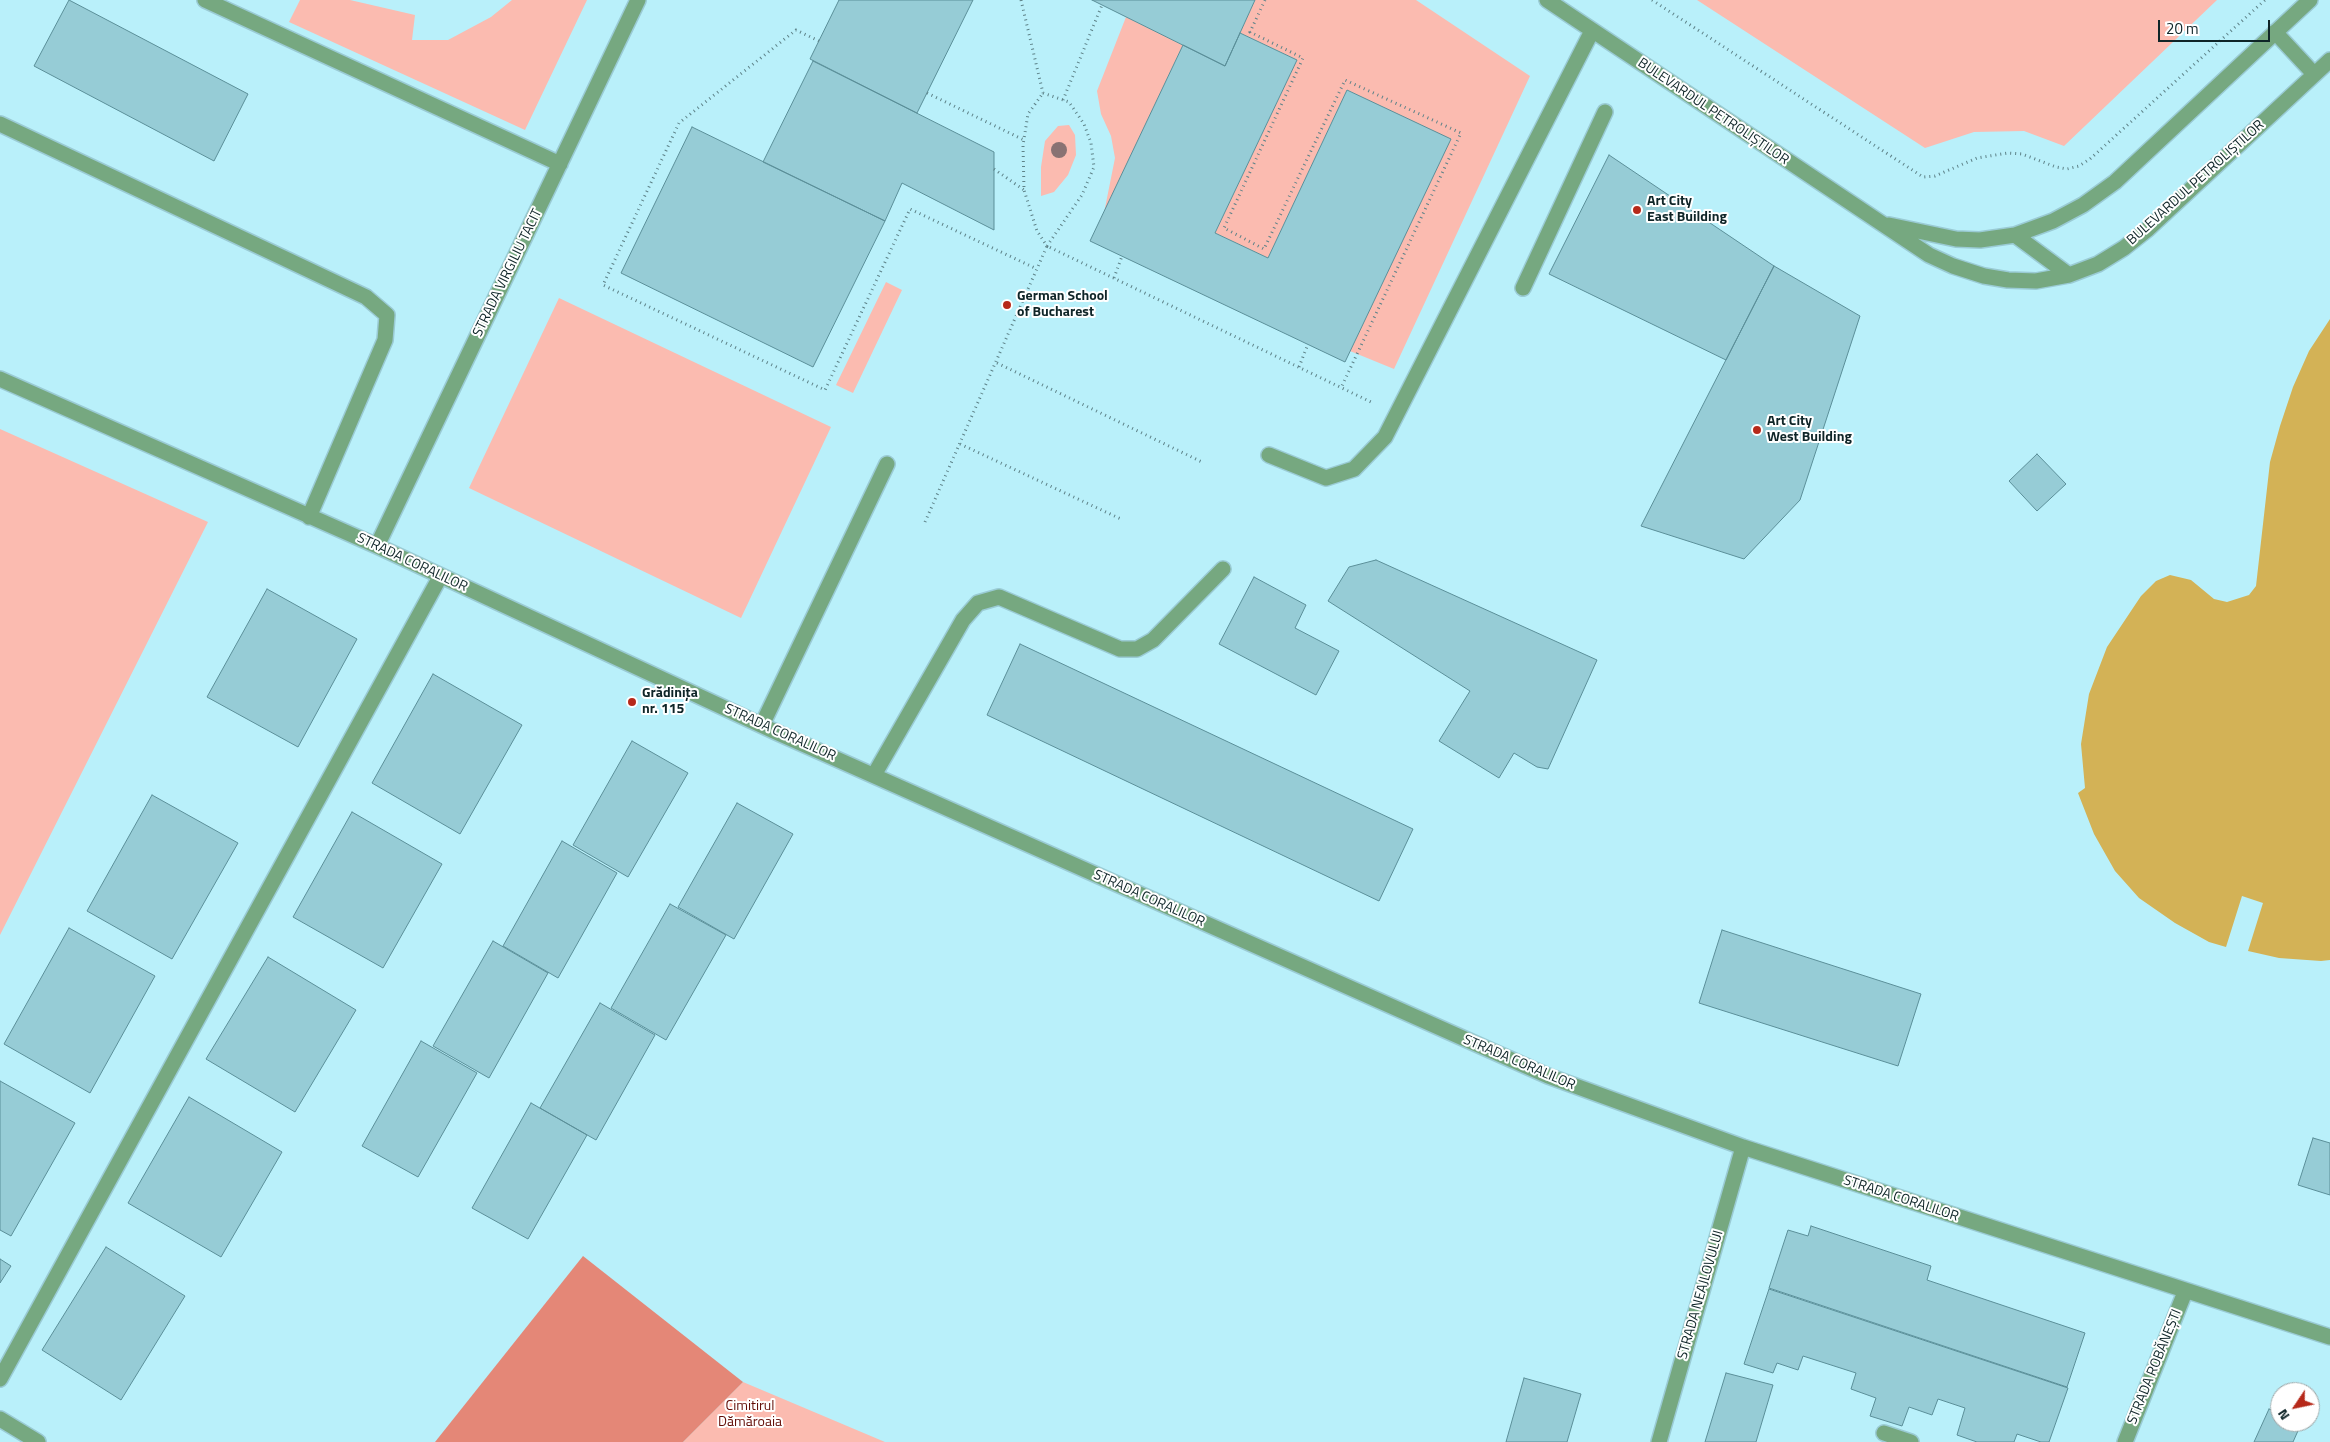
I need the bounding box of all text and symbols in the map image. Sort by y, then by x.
scale bar [2160,10,2272,42]
text: 20 m [2166,17,2199,40]
street label: BULEVARDUL PETROLIȘTILOR [1634,55,1792,169]
street label: BULEVARDUL PETROLIȘTILOR [2124,117,2268,249]
place label: Art City East Building [1647,194,1727,226]
marker: Art City East Building [1631,204,1643,216]
street label: STRADA VIRGILIU TACIT [470,206,546,340]
place label: German School of Bucharest [1017,289,1108,322]
marker: German School of Bucharest [1001,299,1013,311]
place label: Art City West Building [1767,414,1852,447]
marker: Art City West Building [1751,424,1763,436]
street label: STRADA CORALILOR [354,530,470,596]
place label: Grădinița nr. 115 [642,686,698,719]
marker: Grădinița nr. 115 [626,696,638,708]
street label: STRADA CORALILOR [722,701,838,765]
street label: STRADA CORALILOR [1091,867,1207,931]
street label: STRADA CORALILOR [1460,1032,1578,1094]
street label: STRADA CORALILOR [1841,1172,1961,1226]
street label: STRADA NEAJLOVULUI [1675,1229,1727,1361]
street label: STRADA ROBĂNEȘTI [2124,1307,2186,1427]
north arrow [2270,1382,2320,1432]
park label: Cimitirul Dămăroaia [718,1399,782,1431]
text: N [2272,1405,2294,1425]

